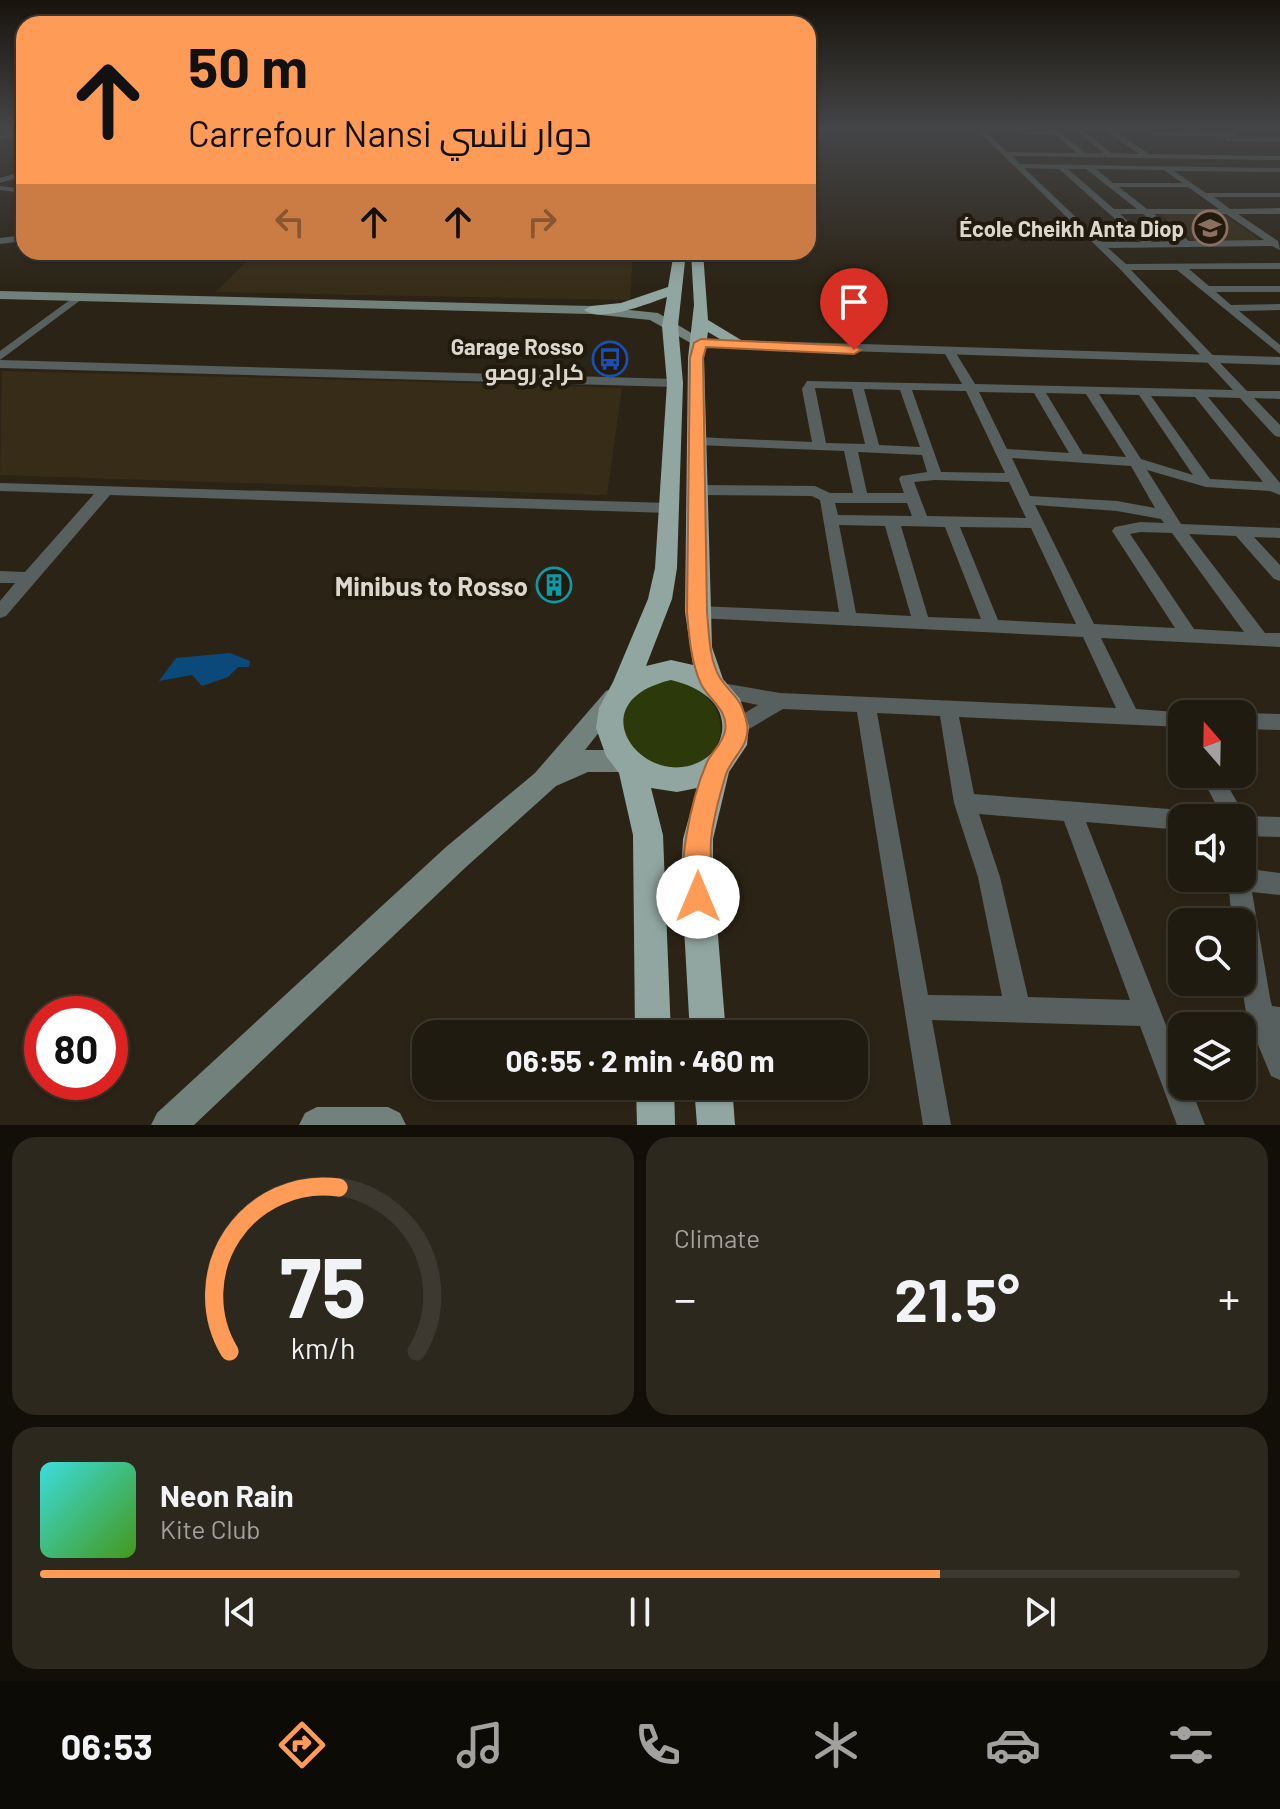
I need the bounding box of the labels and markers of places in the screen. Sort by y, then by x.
school or university icon: École Cheikh Anta Diop [1191,209,1229,247]
place label: École Cheikh Anta Diop [959,215,1184,241]
pin [820,268,888,350]
place label: Garage Rosso كراج روصو [451,333,584,387]
bus stop icon: Garage Rosso كراج روصو [591,340,629,378]
building icon: Minibus to Rosso [535,566,573,604]
place label: Minibus to Rosso [335,570,528,601]

